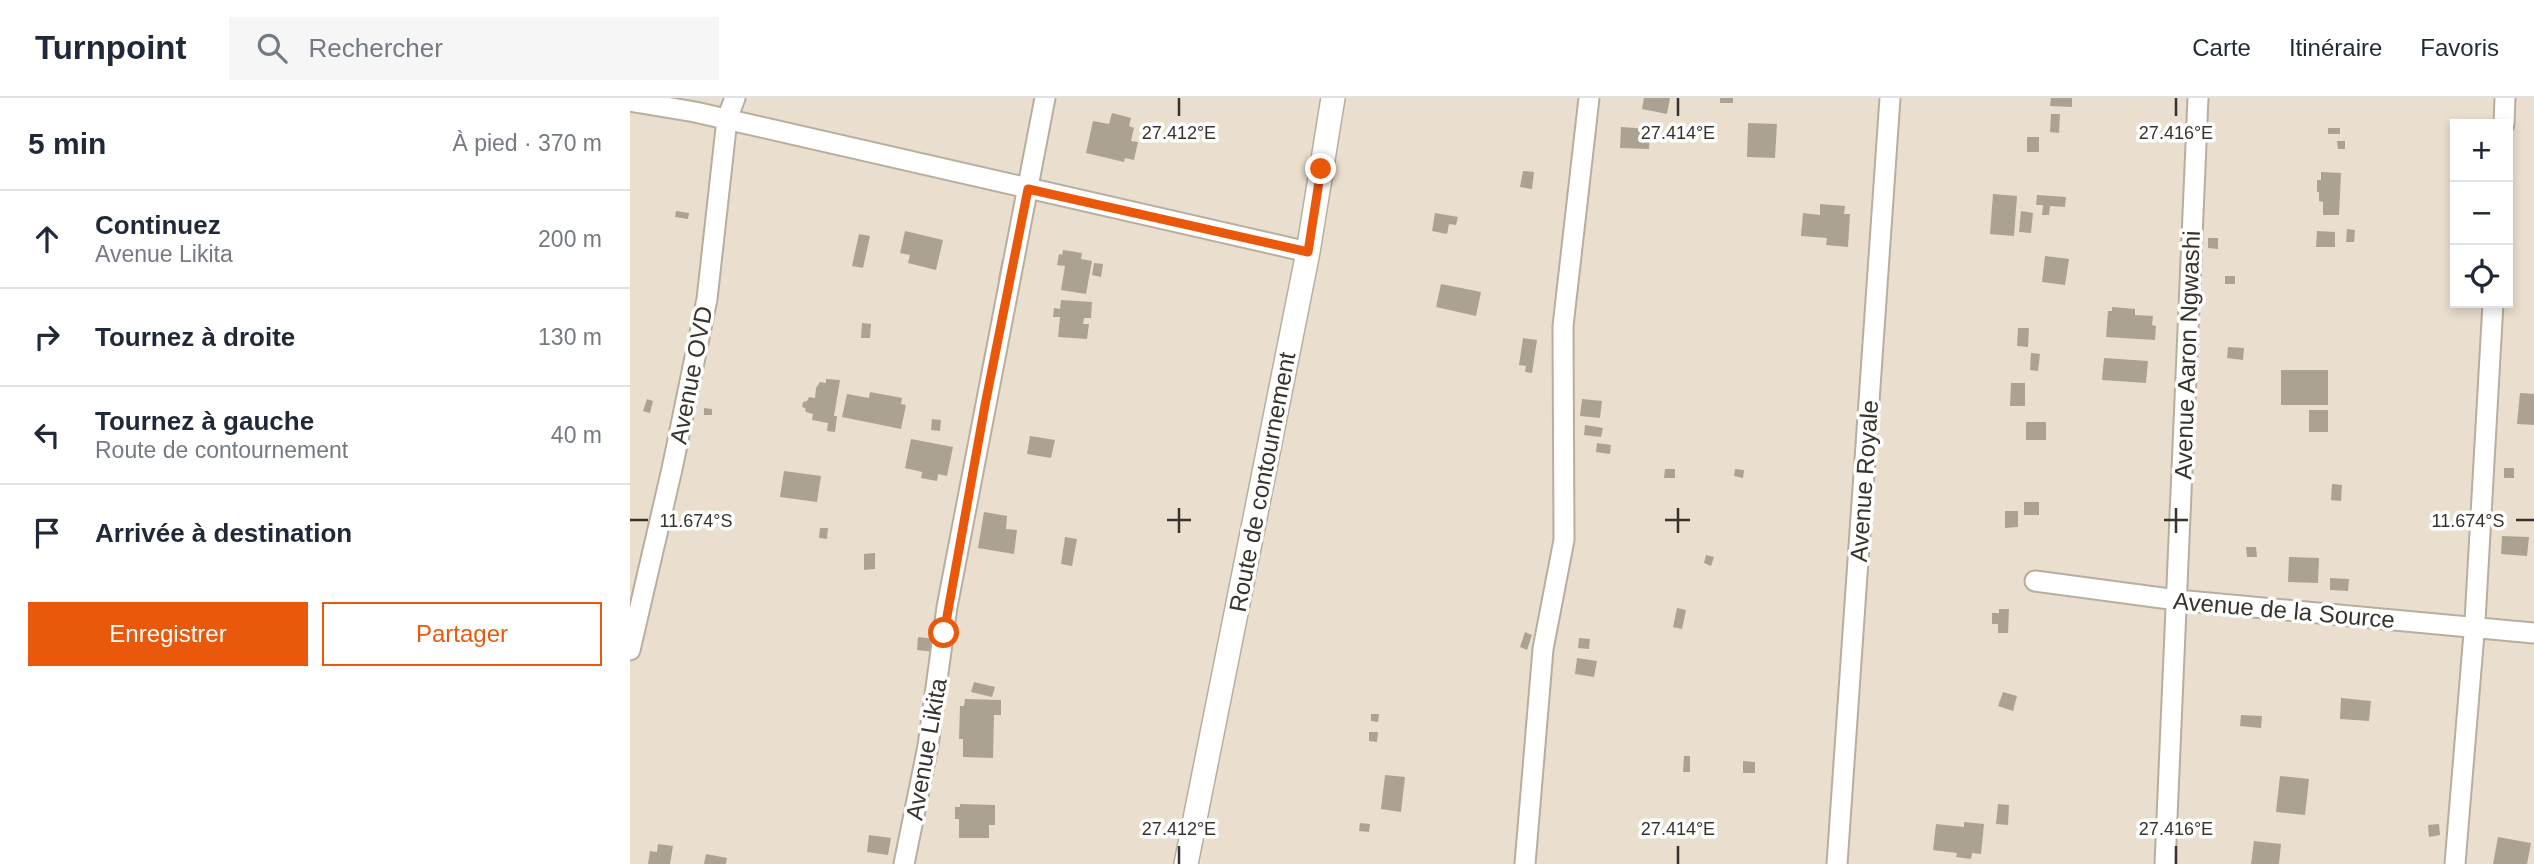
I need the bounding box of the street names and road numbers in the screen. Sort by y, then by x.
street label: Avenue Aaron Ngwashi [2169,230,2205,480]
street label: Avenue OVD [664,304,718,446]
street label: Route de contournement [1224,349,1301,614]
street label: Avenue Royale [1845,399,1883,563]
street label: Avenue de la Source [2172,587,2396,633]
street label: Avenue Likita [900,675,952,822]

